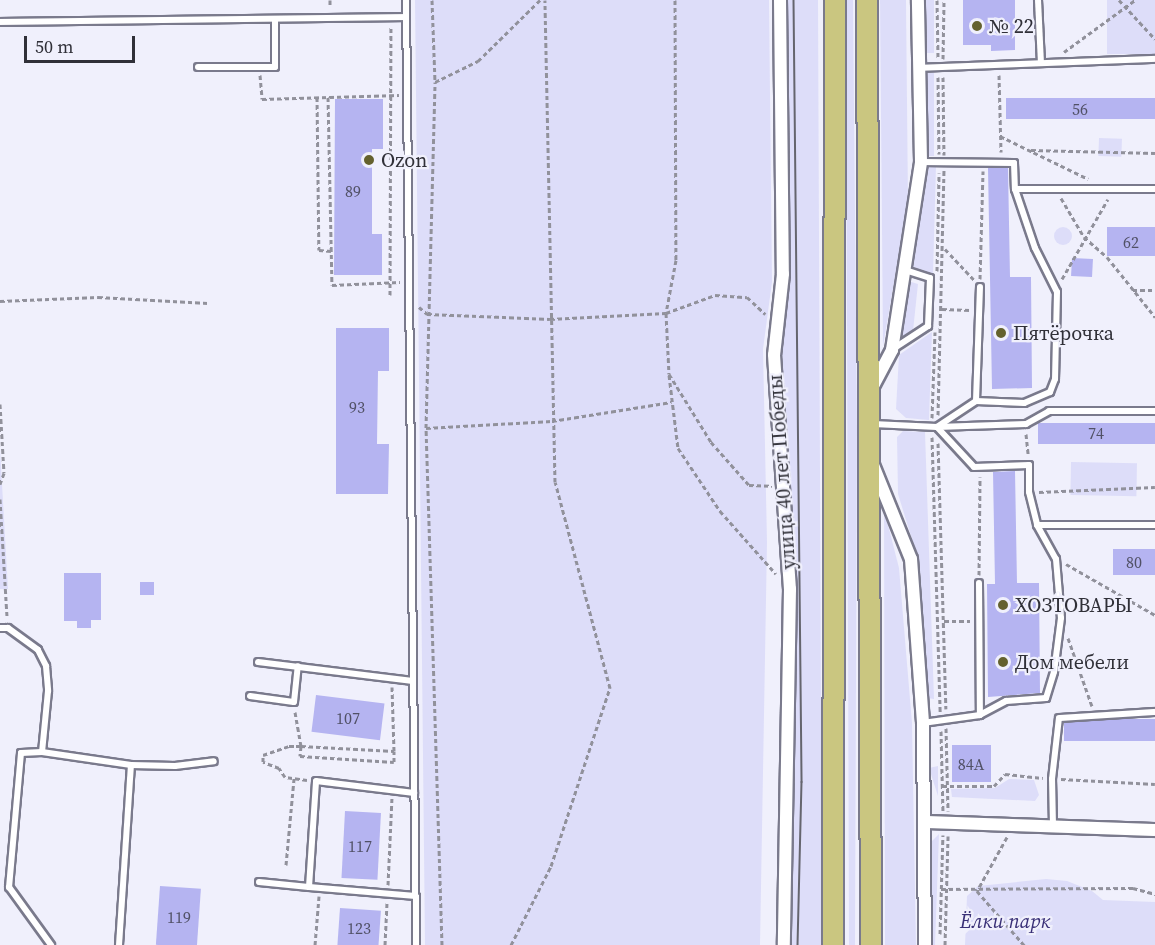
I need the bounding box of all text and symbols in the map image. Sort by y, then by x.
place label: № 22 [989,14,1034,38]
marker: № 22 [970,19,984,33]
scale bar [27,24,138,62]
text: 50 m [35,34,73,59]
house number: 56 [1072,99,1088,119]
place label: Ozon [381,148,427,172]
marker: Ozon [362,153,376,167]
house number: 89 [345,181,361,201]
house number: 62 [1123,232,1139,252]
place label: Пятёрочка [1013,321,1114,345]
marker: Пятёрочка [994,326,1008,340]
street label: улица 40 лет Победы [763,374,801,570]
house number: 93 [349,397,365,417]
house number: 74 [1088,423,1104,443]
house number: 80 [1126,552,1142,572]
place label: ХОЗТОВАРЫ [1015,593,1133,617]
marker: ХОЗТОВАРЫ [996,598,1010,612]
place label: Дом мебели [1015,650,1129,674]
marker: Дом мебели [996,655,1010,669]
house number: 107 [336,708,360,728]
house number: 84А [958,754,984,774]
house number: 117 [348,836,372,856]
house number: 119 [167,907,191,927]
park label: Ёлки парк [960,909,1050,933]
house number: 123 [347,918,371,938]

